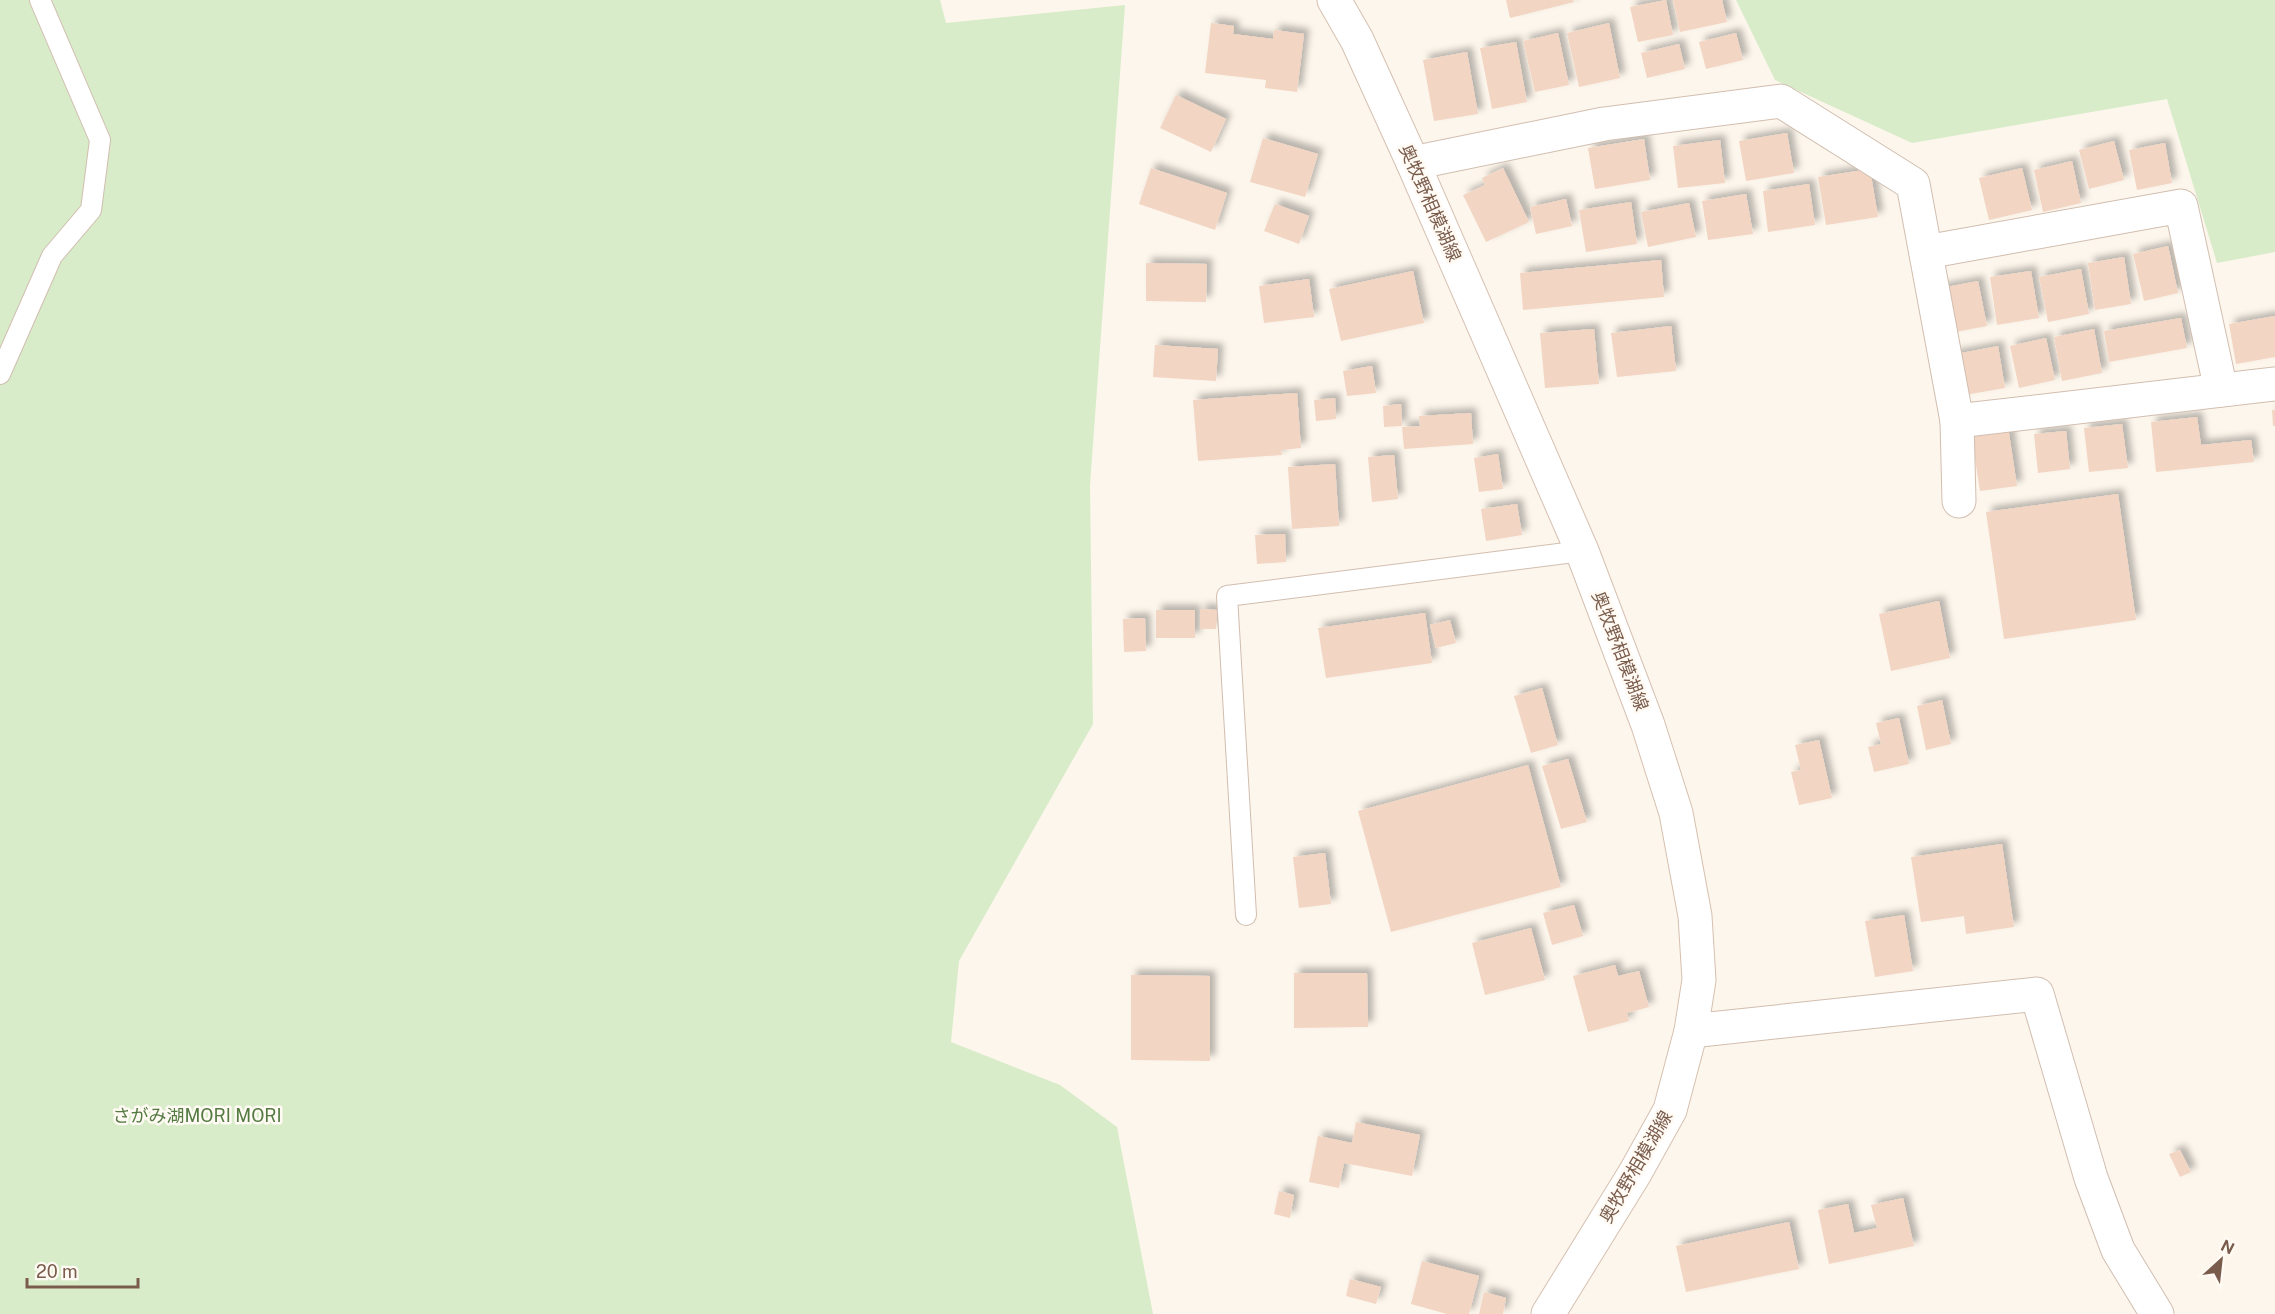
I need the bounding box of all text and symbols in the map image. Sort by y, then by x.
street label: 奥牧野相模湖線 [1395,141,1466,265]
street label: 奥牧野相模湖線 [1588,588,1653,713]
park label: さがみ湖MORI MORI [112,1105,282,1126]
street label: 奥牧野相模湖線 [1595,1107,1676,1227]
north arrow [2191,1230,2251,1290]
text: N [2218,1236,2237,1258]
scale bar [27,1251,138,1289]
text: 20 m [36,1261,78,1282]

